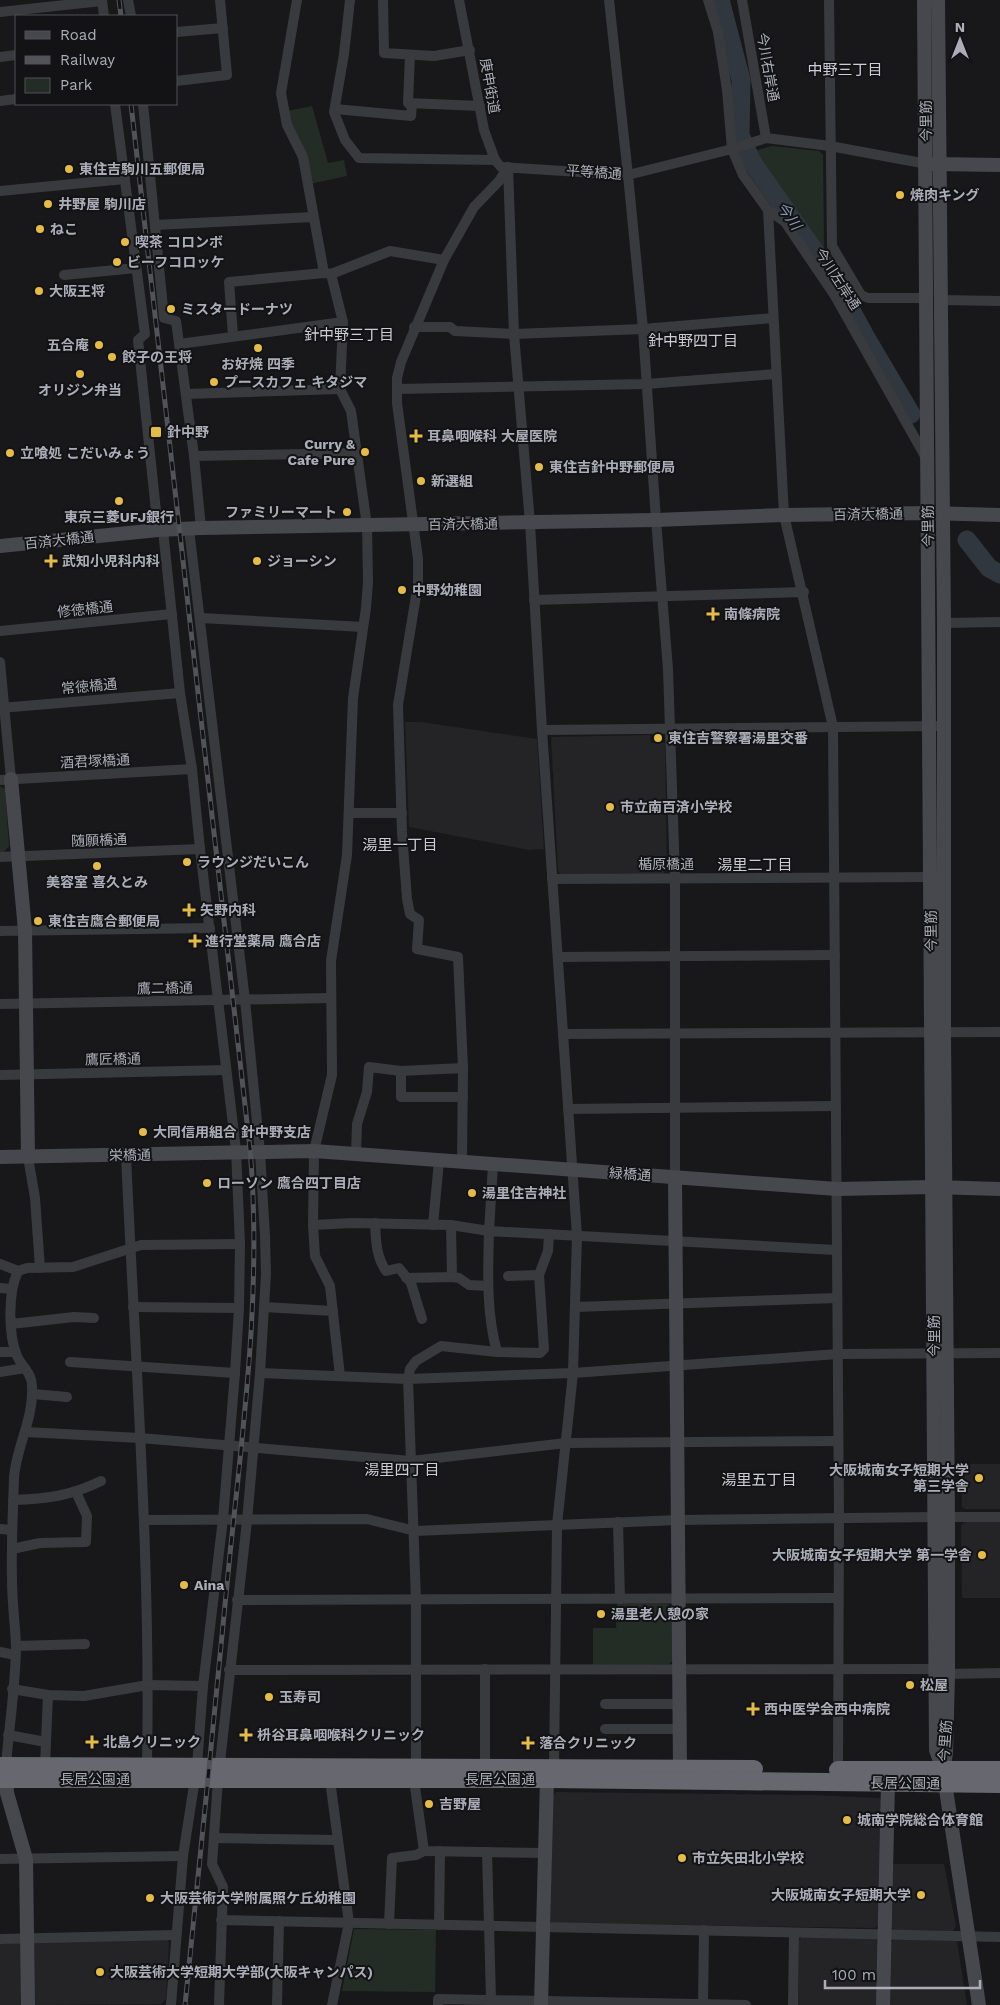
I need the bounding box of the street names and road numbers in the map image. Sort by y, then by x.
street label: 今川右岸通 [754,31,782,103]
street label: 庚申街道 [477,57,503,115]
street label: 今里筋 [918,100,934,142]
street label: 平等橋通 [566,162,622,182]
street label: 今川左岸通 [812,245,864,313]
street label: 百済大橋通 [833,505,903,523]
street label: 今里筋 [920,505,936,547]
street label: 百済大橋通 [428,515,498,533]
street label: 百済大橋通 [23,528,95,552]
street label: 修徳橋通 [56,598,114,620]
street label: 常徳橋通 [60,676,118,696]
street label: 酒君塚橋通 [60,751,130,771]
street label: 随願橋通 [71,831,127,849]
street label: 楯原橋通 [638,856,694,872]
street label: 今里筋 [923,910,939,952]
street label: 鷹二橋通 [137,980,193,996]
street label: 鷹匠橋通 [85,1051,141,1067]
street label: 栄橋通 [109,1147,151,1163]
street label: 緑橋通 [608,1165,652,1183]
street label: 今里筋 [926,1315,942,1357]
street label: 今里筋 [936,1719,954,1763]
street label: 長居公園通 [60,1771,130,1787]
street label: 長居公園通 [465,1771,535,1787]
street label: 長居公園通 [870,1774,940,1792]

